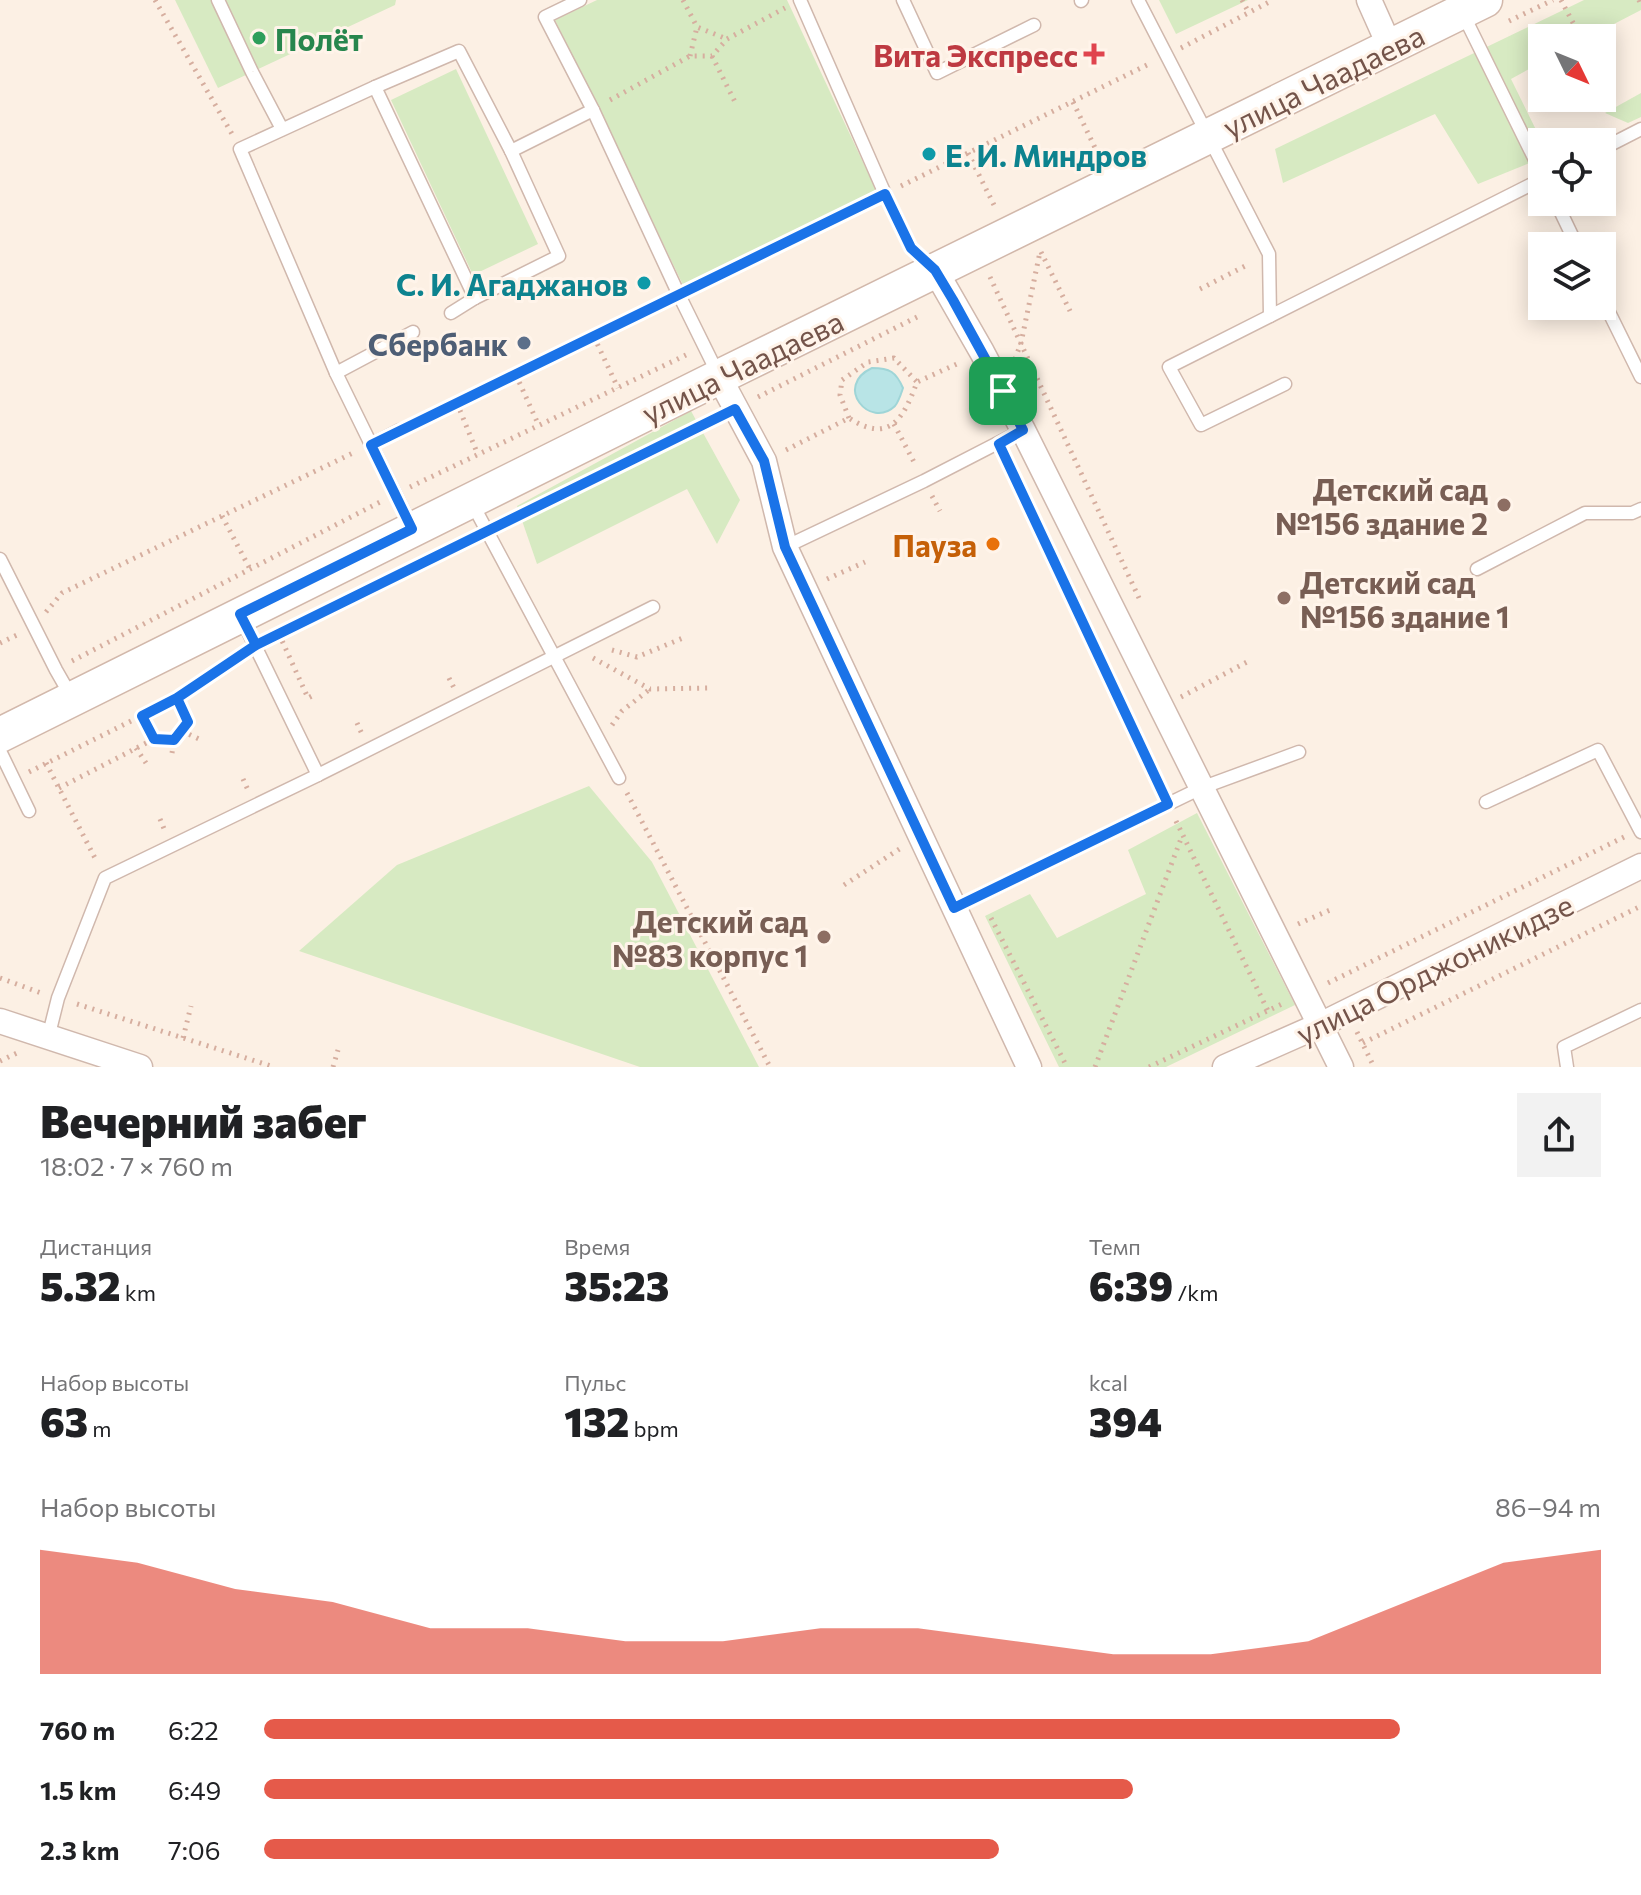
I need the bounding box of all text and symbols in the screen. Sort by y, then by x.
street label: улица Чаадаева [1216,15,1430,145]
place label: Полёт [275,20,363,57]
north arrow [1528,24,1616,112]
map controls [1528,24,1616,320]
marker: Полёт [250,29,268,47]
place label: Вита Экспресс [873,36,1078,73]
marker: Вита Экспресс [1085,45,1103,63]
button: locate [1528,128,1616,216]
place label: Е. И. Миндров [945,136,1147,173]
marker: Е. И. Миндров [920,145,938,163]
button: layers [1528,232,1616,320]
place label: С. И. Агаджанов [396,265,628,302]
marker: С. И. Агаджанов [635,274,653,292]
street label: улица Чаадаева [635,301,849,431]
place label: Сбербанк [368,325,508,362]
marker: Сбербанк [515,334,533,352]
pin [969,357,1037,425]
icon: arrive [981,369,1025,413]
place label: Детский сад №156 здание 2 [1275,470,1489,541]
marker: Детский сад №156 здание 2 [1495,496,1513,514]
place label: Пауза [893,526,977,563]
marker: Пауза [984,535,1002,553]
place label: Детский сад №156 здание 1 [1300,563,1510,634]
marker: Детский сад №156 здание 1 [1275,589,1293,607]
street label: улица Орджоникидзе [1289,885,1579,1051]
place label: Детский сад №83 корпус 1 [612,902,809,973]
marker: Детский сад №83 корпус 1 [815,928,833,946]
text: Вечерний забег [40,1093,366,1147]
button: share [1517,1093,1601,1177]
text: 18:02 · 7 × 760 m [40,1150,233,1181]
text: Дистанция [40,1233,152,1260]
text: Время [564,1233,630,1260]
text: Темп [1089,1233,1141,1260]
text: 5.32 [40,1260,121,1309]
text: 35:23 [564,1260,669,1309]
text: 6:39 [1089,1260,1173,1309]
text: km [121,1279,156,1306]
text: /km [1173,1279,1218,1306]
text: Набор высоты [40,1369,189,1396]
text: Пульс [564,1369,626,1396]
text: kcal [1089,1369,1128,1396]
text: 63 [40,1396,88,1445]
text: 132 [564,1396,629,1445]
text: 394 [1089,1396,1162,1445]
text: m [88,1415,112,1442]
text: bpm [629,1415,679,1442]
text: Набор высоты [40,1491,216,1522]
text: 86–94 m [1495,1491,1601,1522]
text: 760 m [40,1714,115,1745]
text: 6:22 [168,1714,219,1745]
text: 1.5 km [40,1774,116,1805]
text: 6:49 [168,1774,221,1805]
text: 2.3 km [40,1834,119,1865]
text: 7:06 [168,1834,221,1865]

